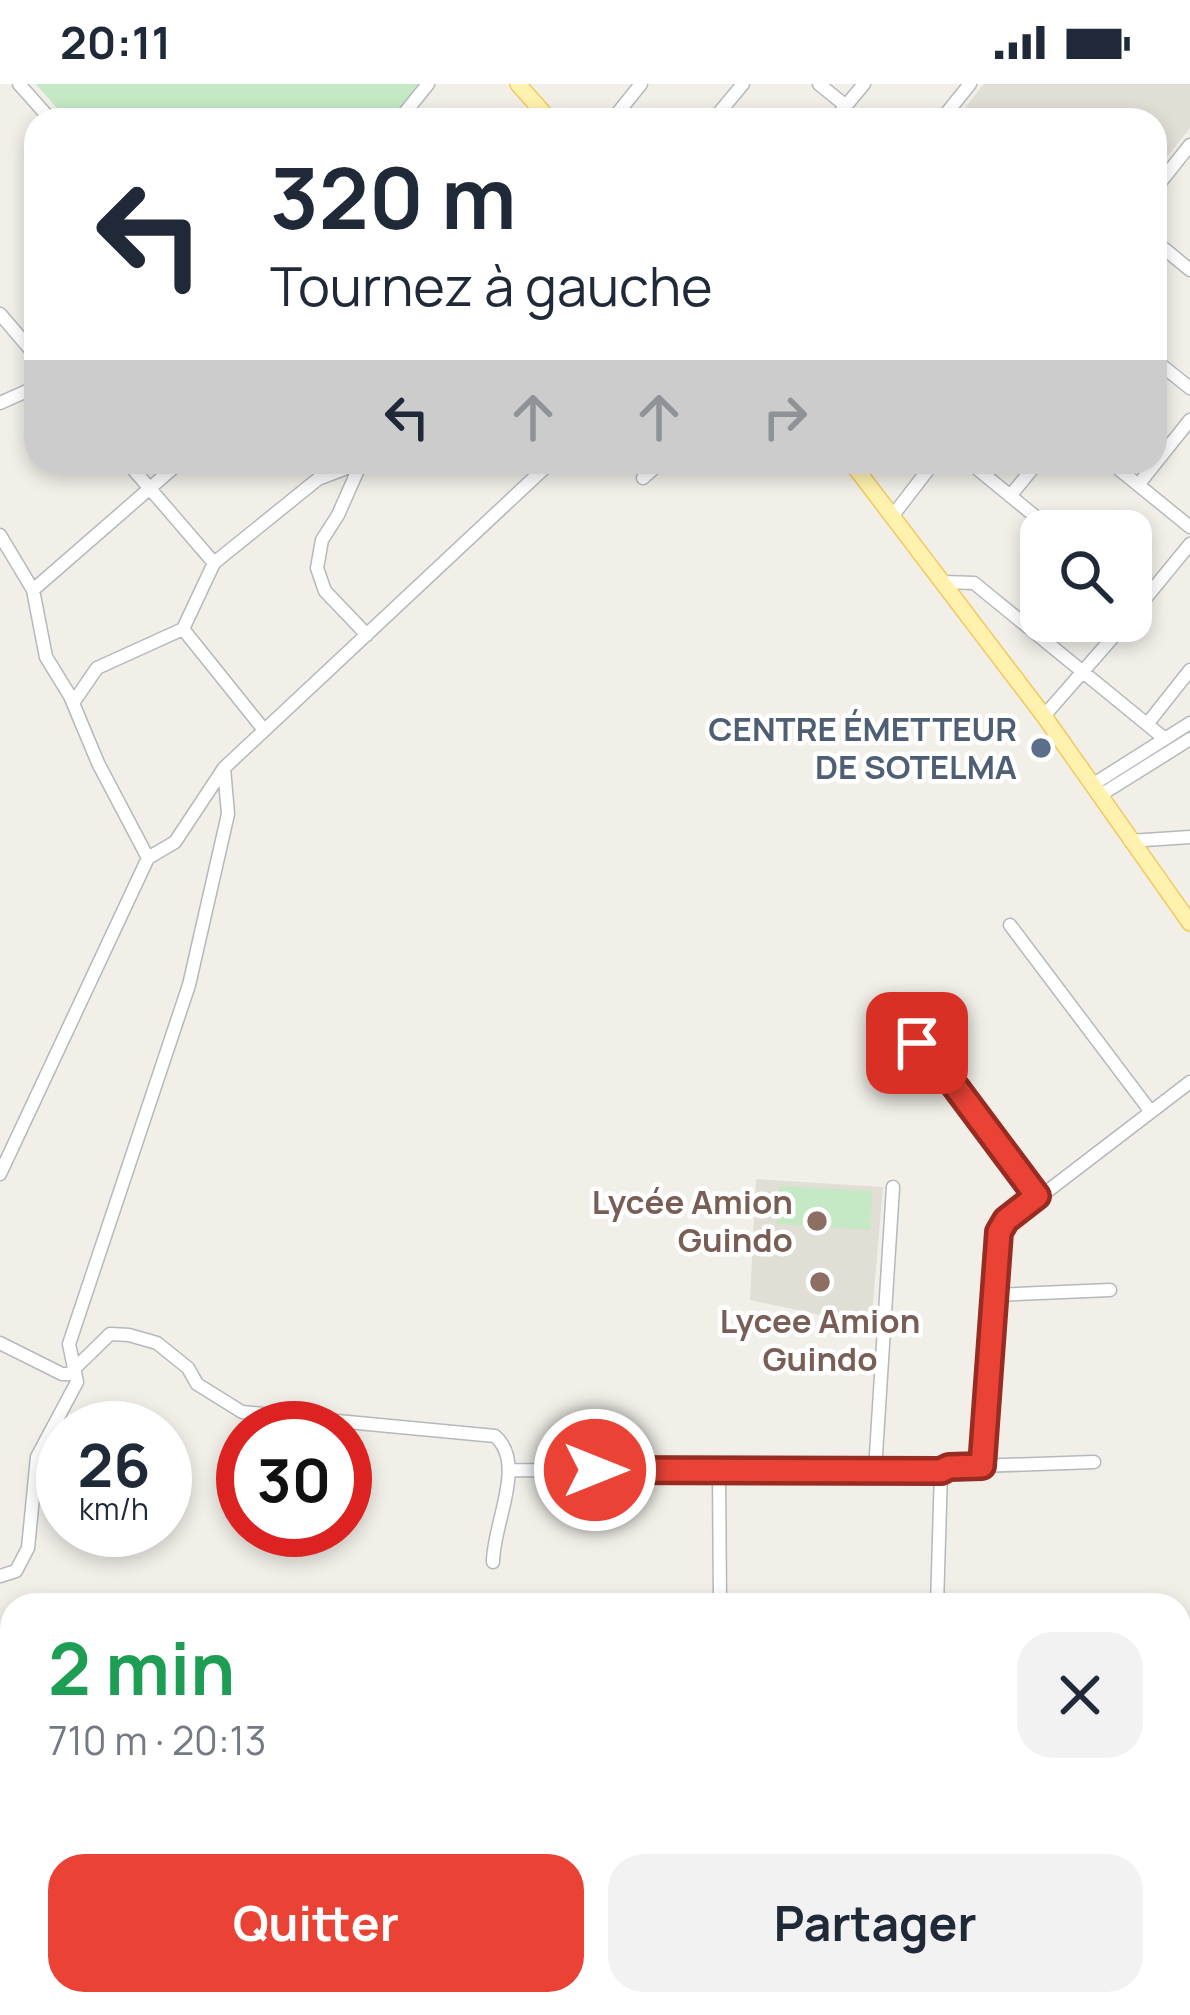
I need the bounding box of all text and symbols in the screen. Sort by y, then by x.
text: 20:11 [60,11,171,73]
text: 320 m [270,139,516,254]
icon: left [72,156,228,312]
text: Tournez à gauche [270,248,713,322]
icon: left [374,384,440,450]
icon: ahead [500,384,566,450]
icon: ahead [626,384,692,450]
icon: right [752,384,818,450]
map controls [1020,510,1152,642]
button: search [1020,510,1152,642]
place label: CENTRE ÉMETTEUR DE SOTELMA [708,706,1017,789]
marker: CENTRE ÉMETTEUR DE SOTELMA [1028,735,1054,761]
pin [866,992,968,1094]
icon: arrive [884,1010,950,1076]
place label: Lycée Amion Guindo [592,1179,793,1262]
marker: Lycée Amion Guindo [804,1208,830,1234]
marker: Lycee Amion Guindo [807,1269,833,1295]
place label: Lycee Amion Guindo [720,1298,920,1381]
speed limit sign: 30 [216,1401,372,1557]
position arrow [532,1407,658,1533]
text: 26 [77,1423,151,1505]
text: km/h [79,1488,149,1529]
text: 2 min [48,1618,235,1717]
button: close [1017,1632,1143,1758]
text: 710 m · 20:13 [48,1713,266,1767]
button: Quitter [48,1854,584,1992]
button: Partager [608,1854,1143,1992]

